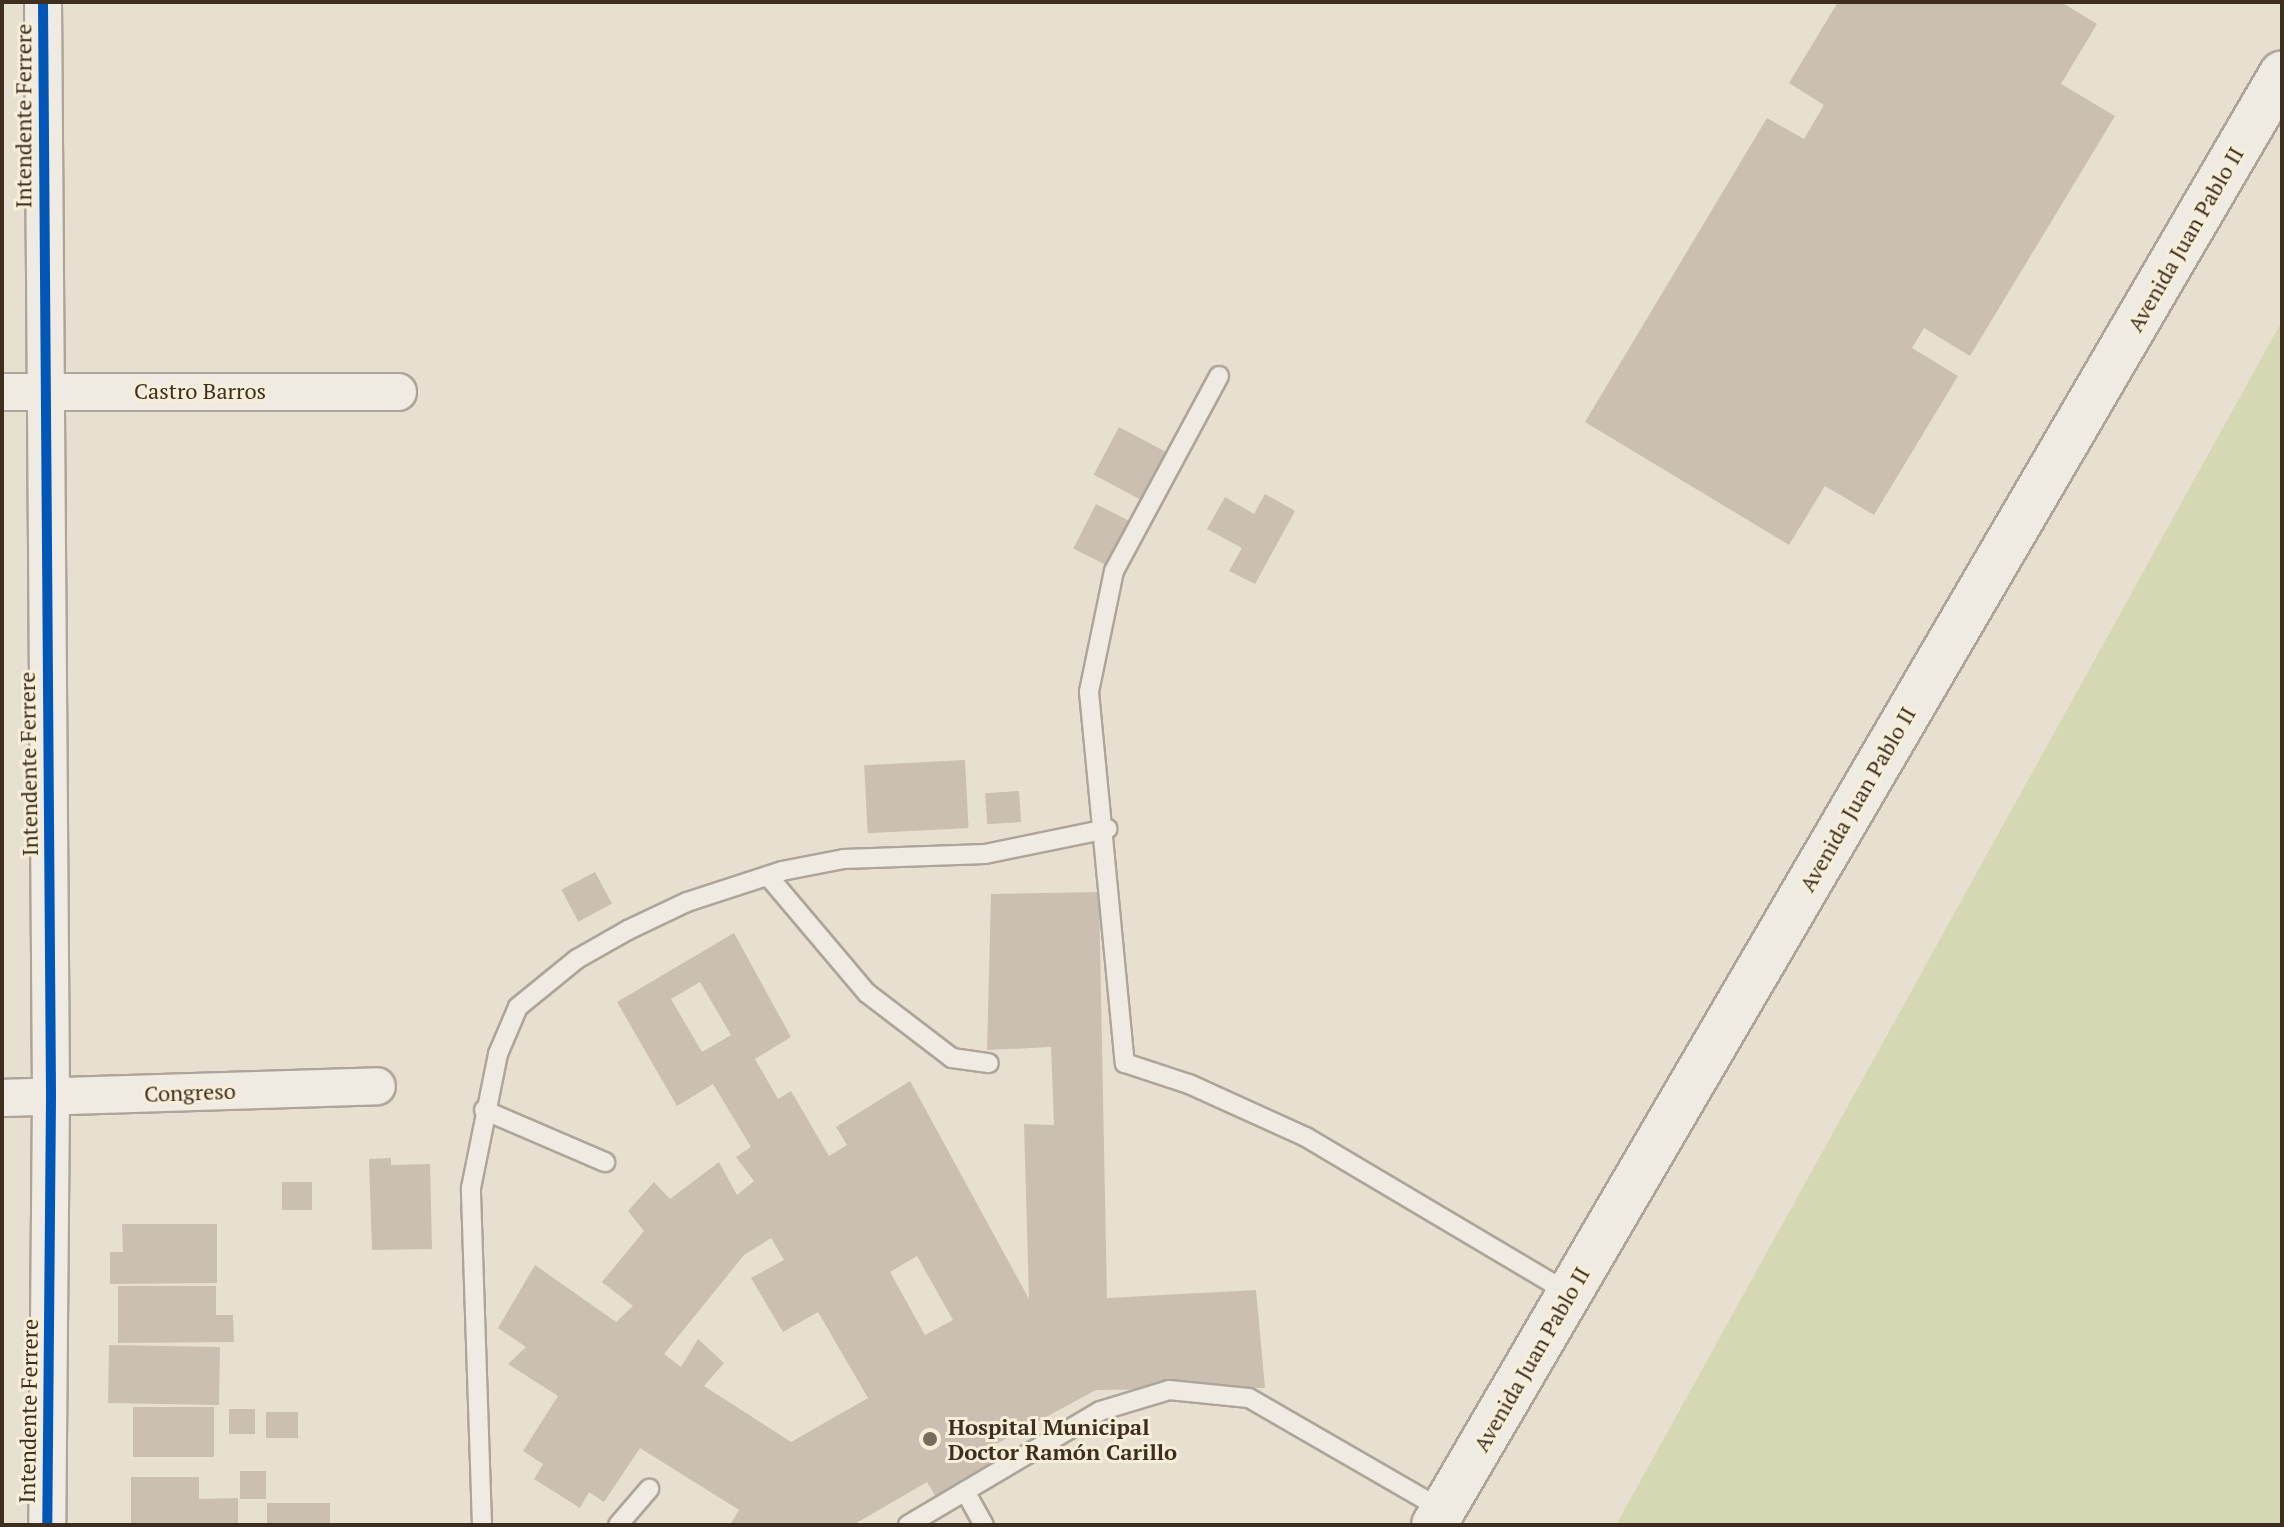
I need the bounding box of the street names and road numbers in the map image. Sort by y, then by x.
street label: Intendente Ferrere [10,24,36,208]
street label: Avenida Juan Pablo II [2121,142,2249,336]
street label: Castro Barros [134,378,266,404]
street label: Intendente Ferrere [13,672,43,856]
street label: Avenida Juan Pablo II [1793,702,1921,896]
street label: Congreso [144,1077,236,1107]
street label: Avenida Juan Pablo II [1467,1262,1595,1456]
street label: Intendente Ferrere [13,1319,43,1503]

